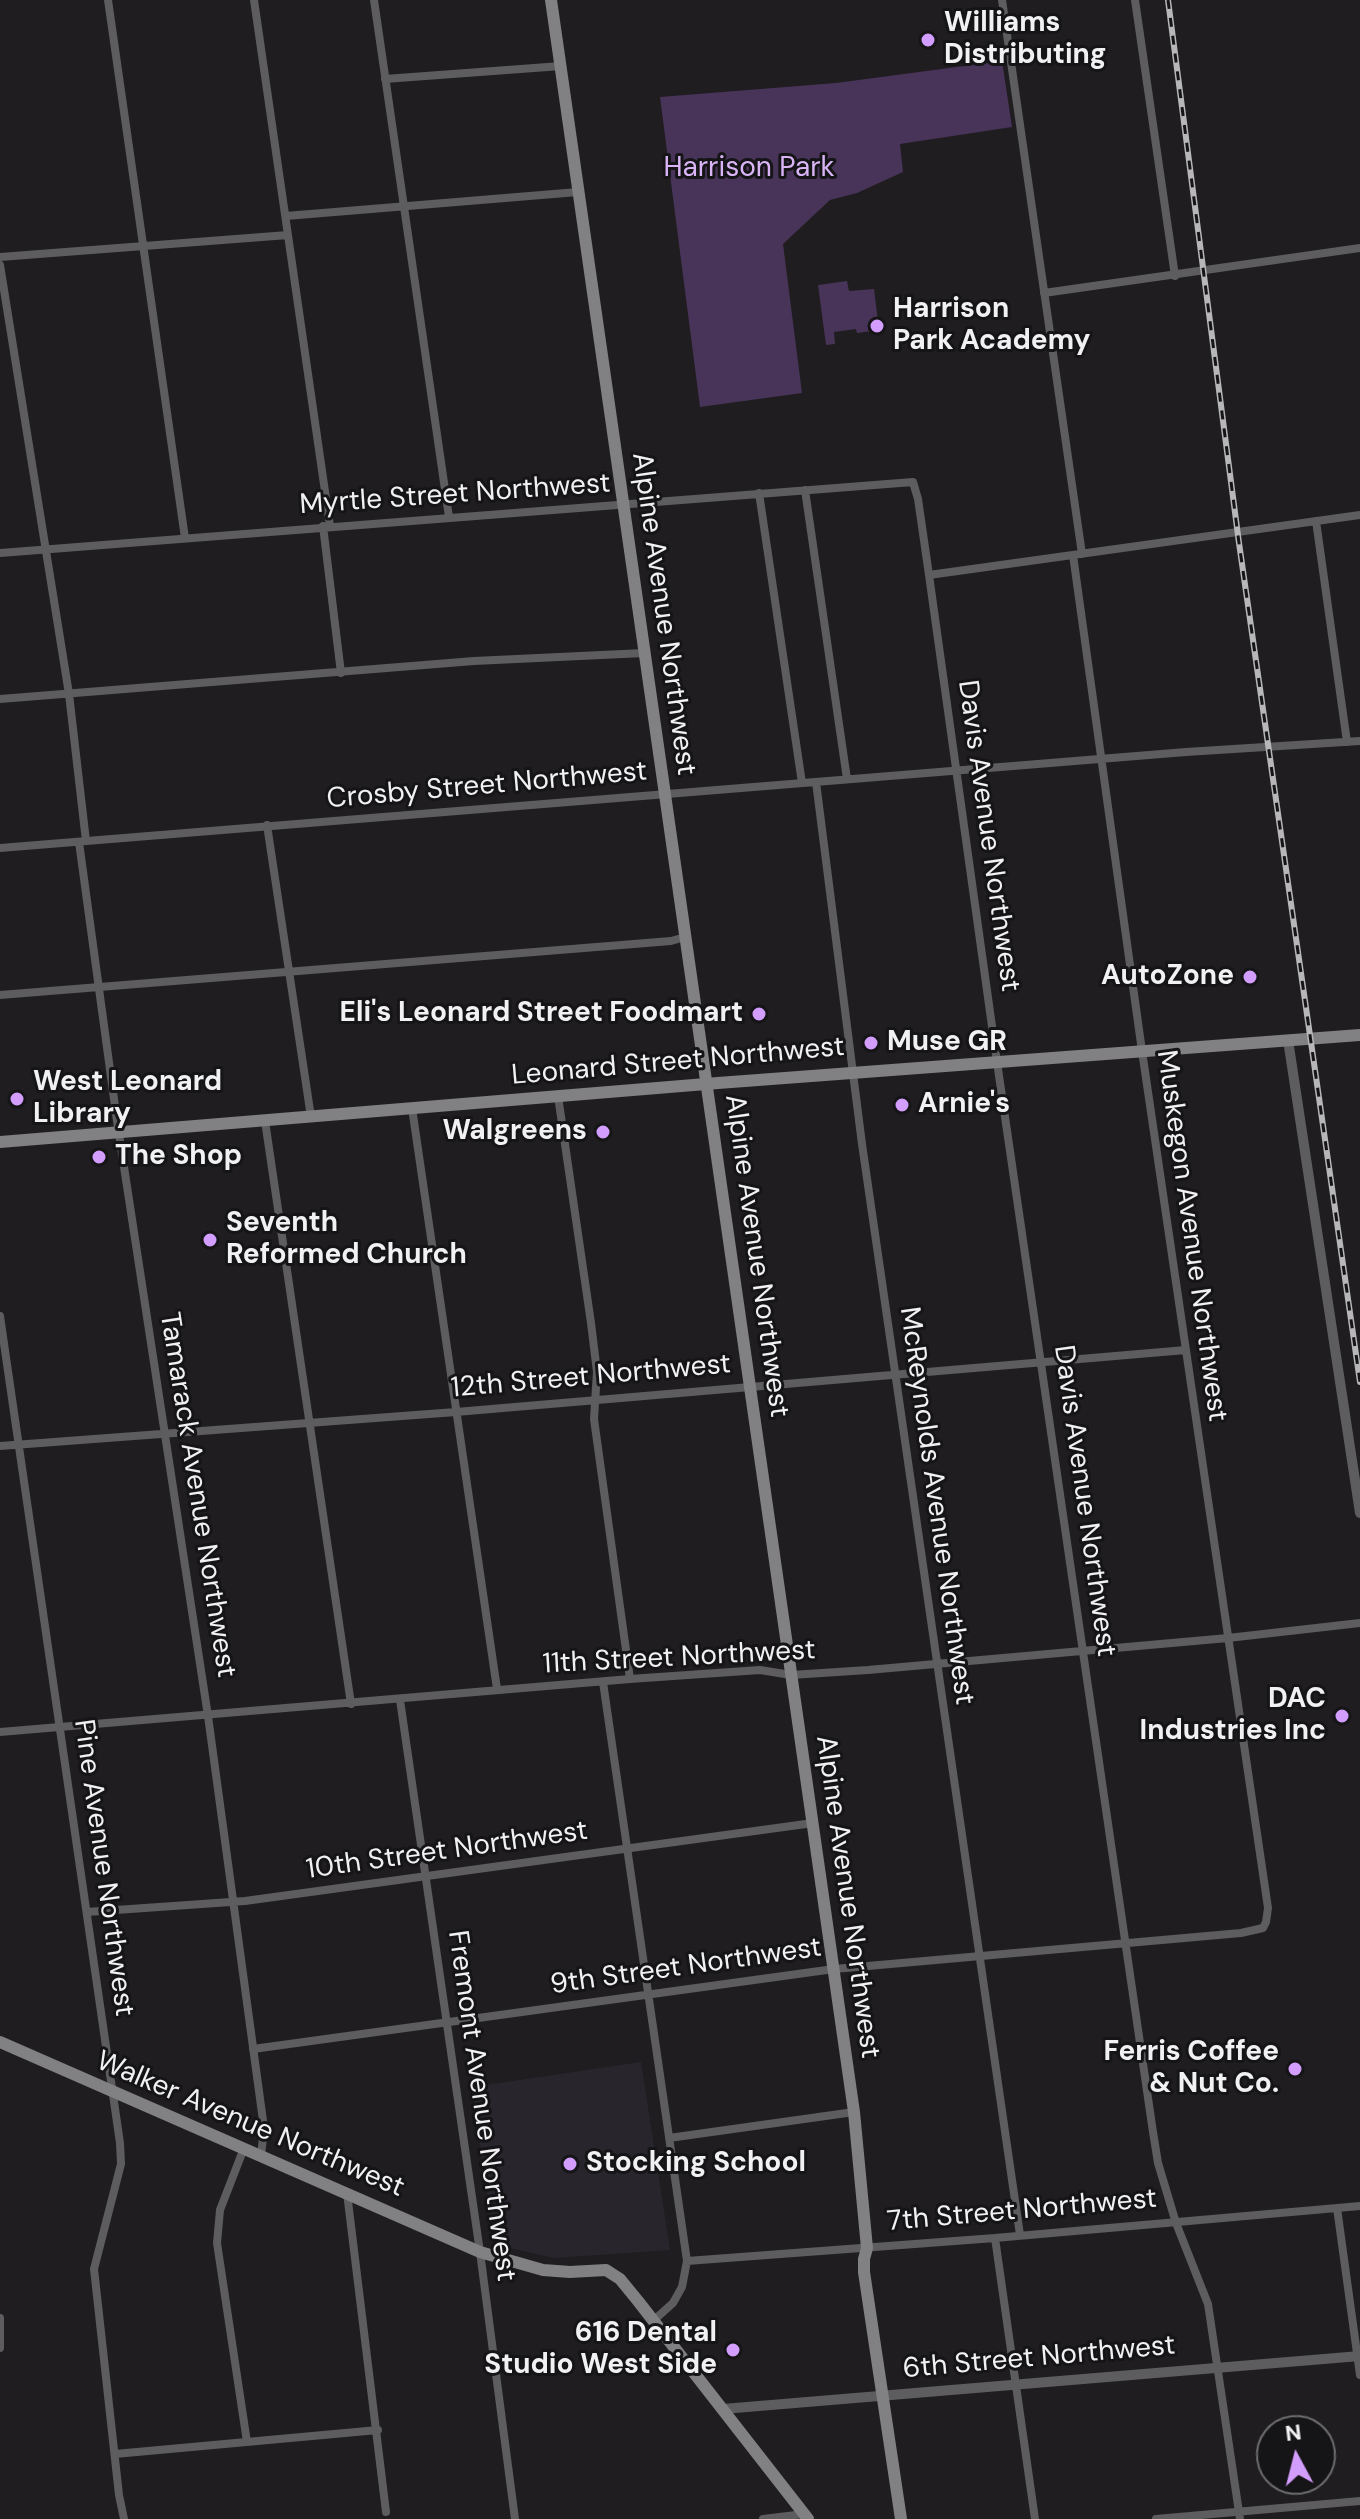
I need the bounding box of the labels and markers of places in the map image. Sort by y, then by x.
place label: Williams Distributing [944,7,1107,73]
marker: Williams Distributing [919,31,937,49]
place label: Harrison Park Academy [893,293,1090,359]
marker: Harrison Park Academy [868,317,886,335]
place label: AutoZone [1101,960,1234,994]
marker: AutoZone [1241,968,1259,986]
place label: Eli's Leonard Street Foodmart [340,997,743,1031]
marker: Eli's Leonard Street Foodmart [750,1005,768,1023]
place label: Muse GR [887,1026,1007,1060]
marker: Muse GR [862,1034,880,1052]
place label: West Leonard Library [33,1066,222,1132]
place label: Arnie's [918,1088,1010,1122]
marker: West Leonard Library [8,1090,26,1108]
marker: Arnie's [893,1096,911,1114]
place label: Walgreens [442,1115,587,1149]
marker: Walgreens [594,1123,612,1141]
place label: The Shop [115,1140,242,1174]
marker: The Shop [90,1148,108,1166]
place label: Seventh Reformed Church [226,1207,467,1273]
marker: Seventh Reformed Church [201,1231,219,1249]
place label: DAC Industries Inc [1140,1683,1326,1749]
marker: DAC Industries Inc [1333,1707,1351,1725]
place label: Ferris Coffee & Nut Co. [1104,2036,1279,2102]
marker: Ferris Coffee & Nut Co. [1286,2060,1304,2078]
place label: Stocking School [586,2147,806,2181]
marker: Stocking School [561,2155,579,2173]
place label: 616 Dental Studio West Side [484,2317,717,2383]
marker: 616 Dental Studio West Side [724,2341,742,2359]

